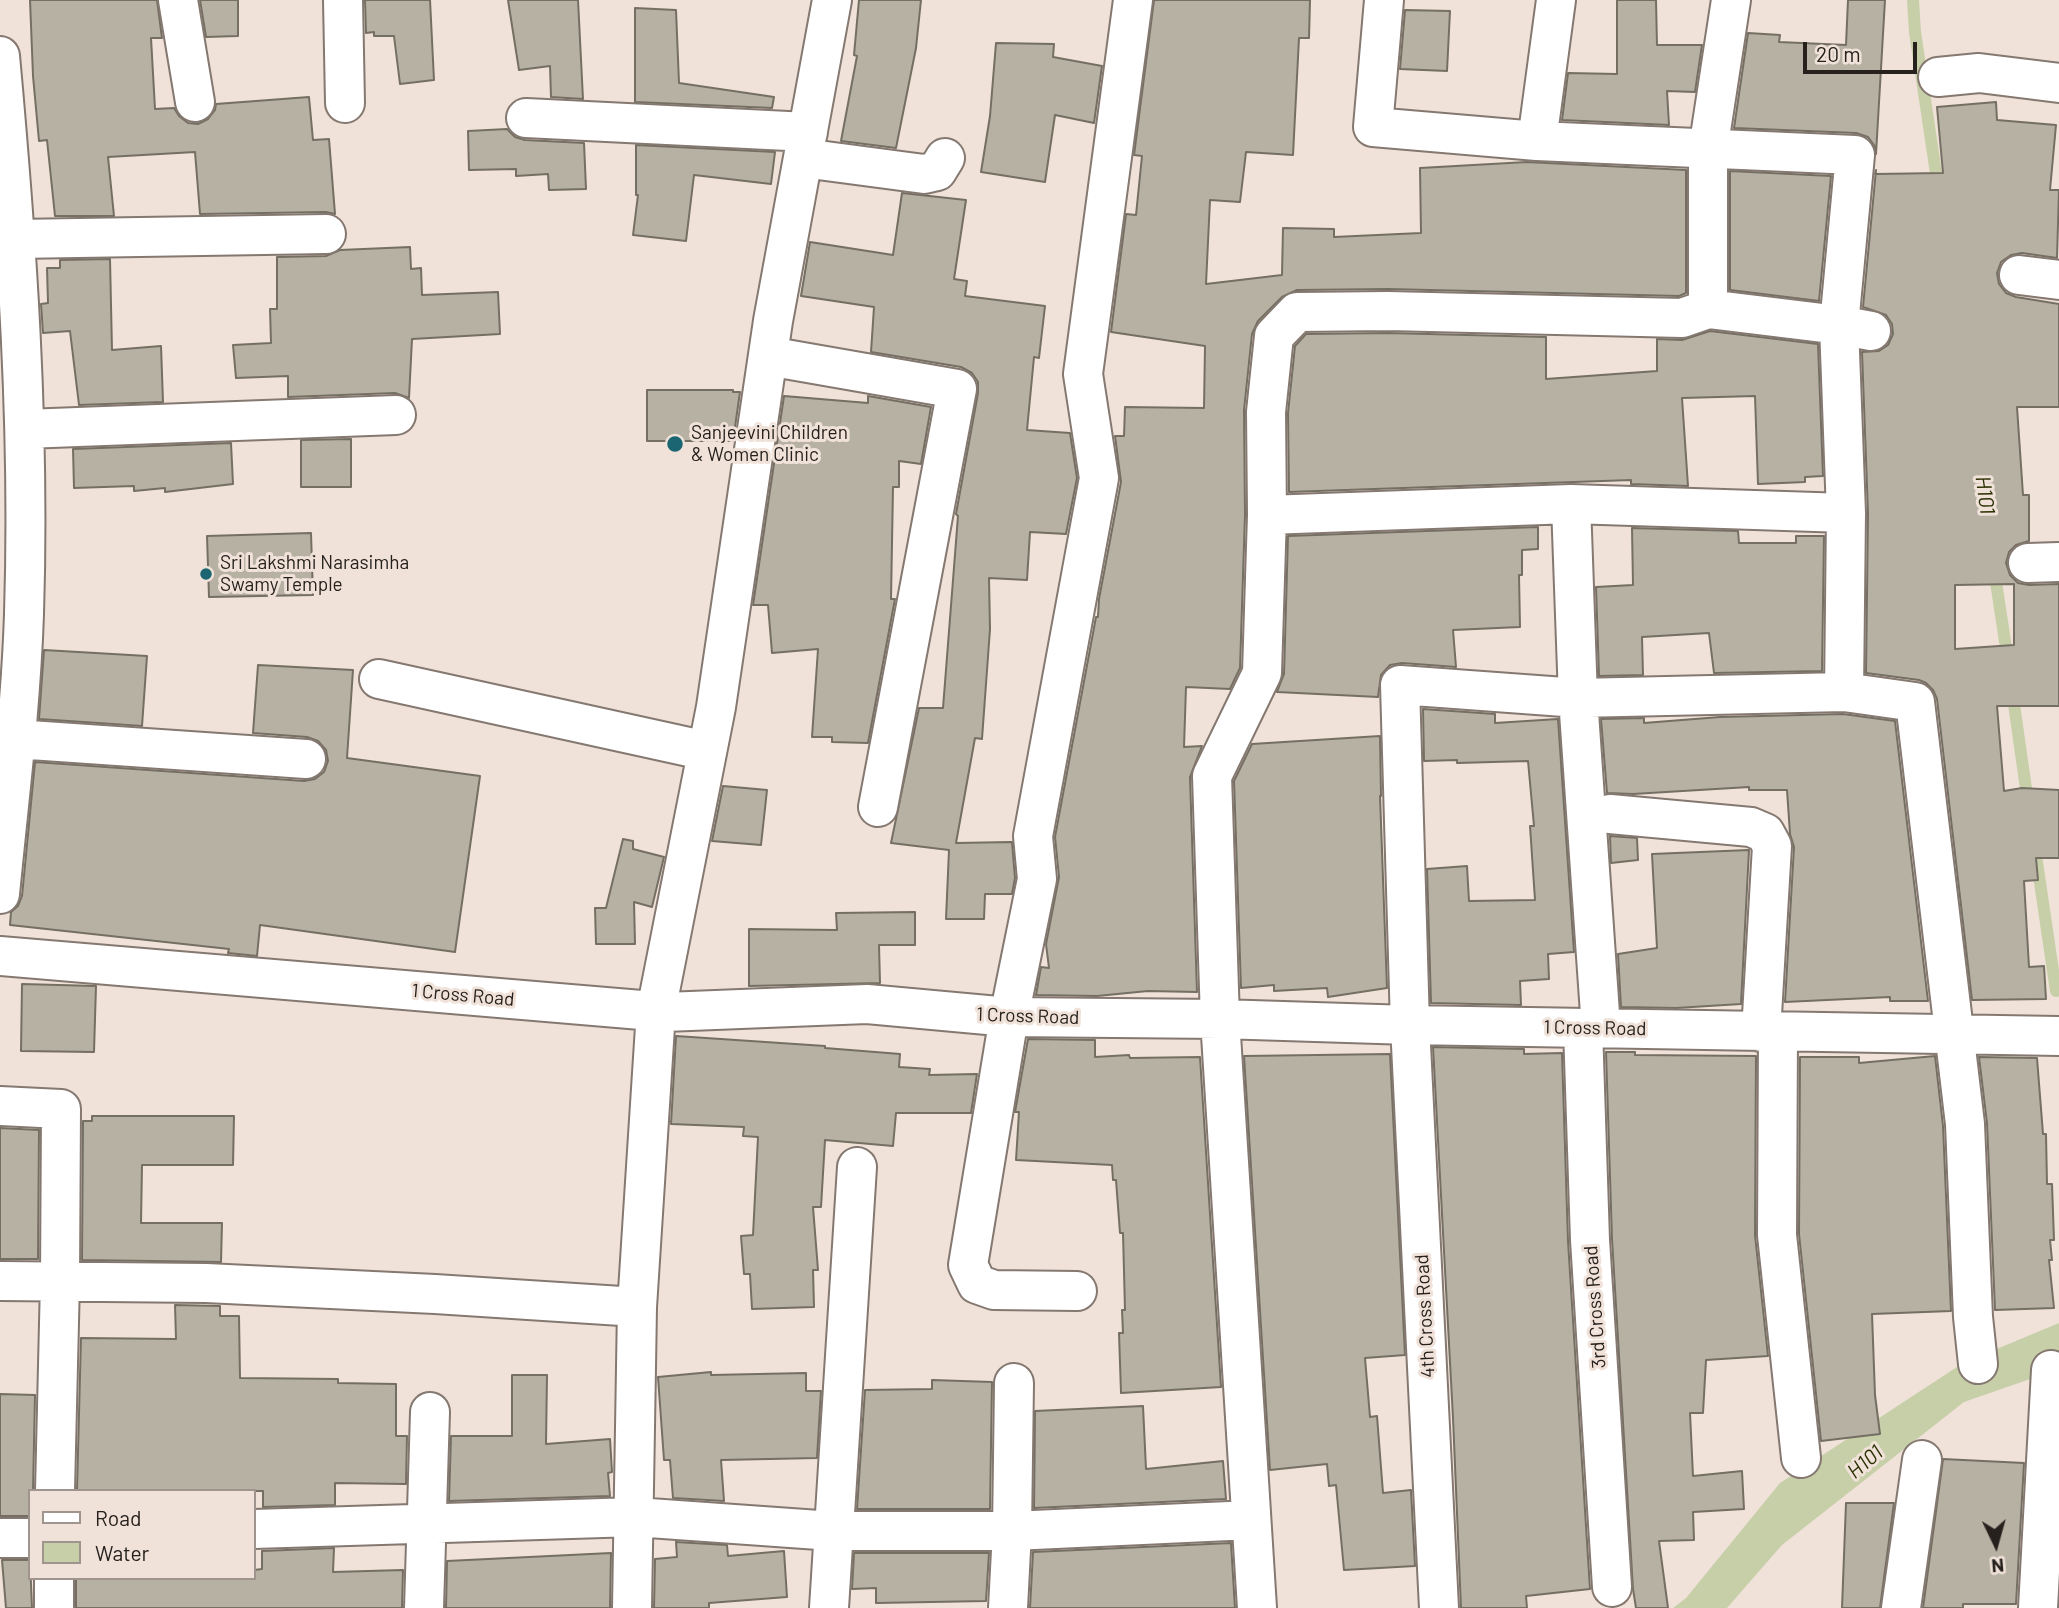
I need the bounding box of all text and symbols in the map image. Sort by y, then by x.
scale bar [1807,28,1921,72]
text: 20 m [1816,41,1861,66]
place label: Sanjeevini Children & Women Clinic [691,422,848,466]
marker: Sanjeevini Children & Women Clinic [665,434,685,454]
water label: H101 [1970,474,2000,516]
place label: Sri Lakshmi Narasimha Swamy Temple [220,552,409,596]
marker: Sri Lakshmi Narasimha Swamy Temple [198,566,214,582]
street label: 1 Cross Road [411,979,515,1011]
street label: 1 Cross Road [976,1003,1080,1029]
street label: 1 Cross Road [1543,1016,1647,1040]
street label: 3rd Cross Road [1579,1245,1611,1369]
street label: 4th Cross Road [1410,1254,1440,1378]
water label: H101 [1842,1440,1888,1484]
legend [28,1489,256,1580]
text: Road [95,1505,141,1530]
north arrow [1961,1510,2031,1580]
text: Water [95,1540,149,1565]
text: N [1991,1554,2005,1578]

